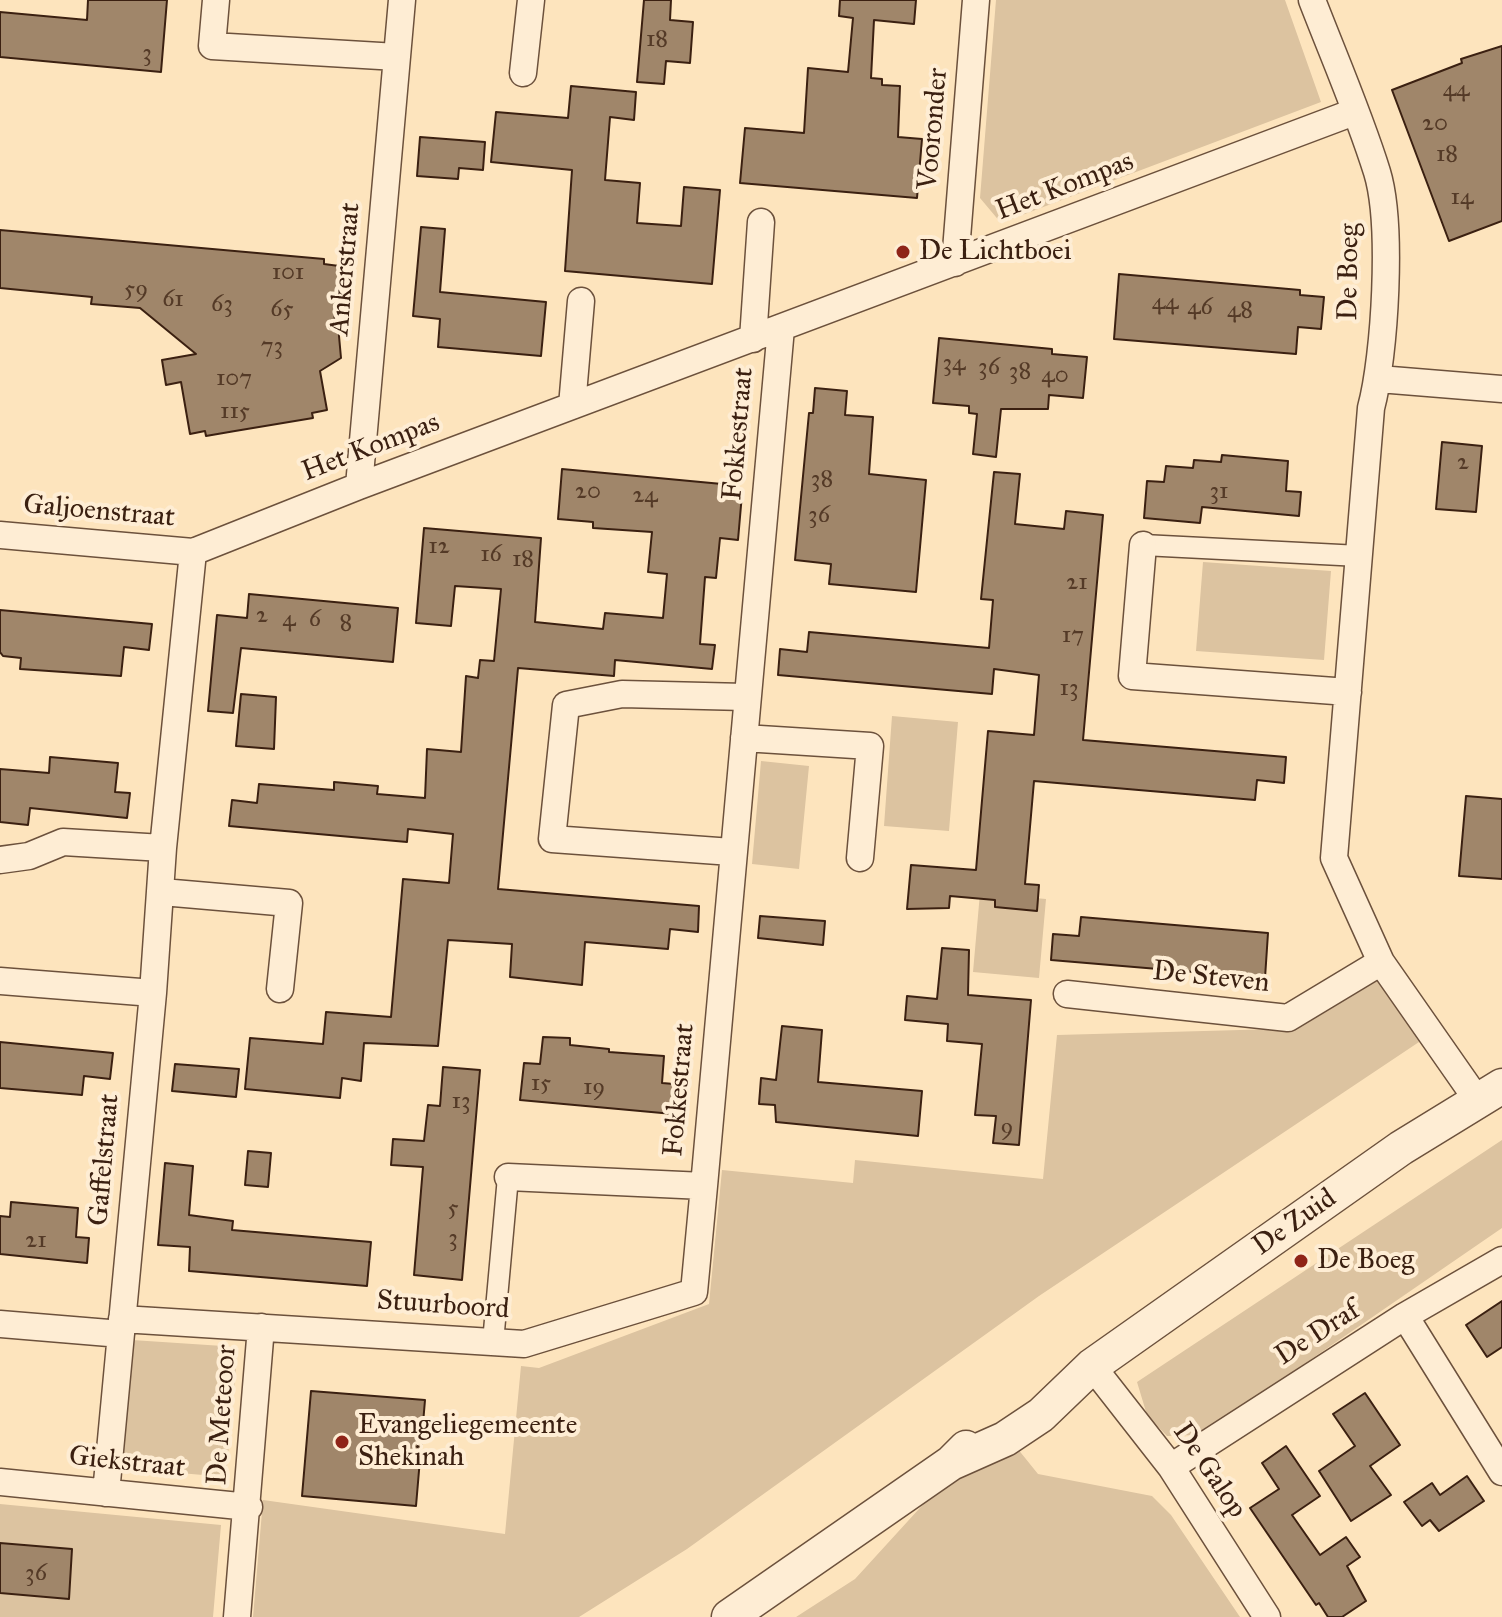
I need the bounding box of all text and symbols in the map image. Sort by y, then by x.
house number: 18 [646,26,668,54]
house number: 3 [142,40,152,68]
street label: Vooronder [912,67,956,191]
house number: 44 [1443,76,1469,104]
house number: 20 [1422,110,1448,138]
house number: 18 [1436,141,1458,169]
street label: Het Kompas [991,145,1139,229]
house number: 14 [1451,184,1473,212]
street label: Ankerstraat [323,201,369,337]
street label: De Boeg [1332,223,1368,321]
place label: De Lichtboei [919,235,1071,269]
marker: De Lichtboei [894,243,912,261]
house number: 101 [272,259,304,287]
house number: 59 [124,276,148,304]
house number: 61 [162,286,184,314]
house number: 44 [1152,289,1178,317]
house number: 63 [211,291,233,319]
house number: 46 [1187,294,1213,322]
house number: 65 [270,296,294,324]
house number: 48 [1227,297,1253,325]
house number: 73 [261,333,283,361]
house number: 34 [943,350,965,378]
house number: 36 [978,354,1000,382]
house number: 38 [1009,358,1031,386]
house number: 40 [1041,362,1069,390]
house number: 107 [216,365,252,393]
street label: Fokkestraat [716,366,762,502]
house number: 115 [220,398,250,426]
street label: Het Kompas [297,406,445,490]
house number: 2 [1457,449,1469,477]
house number: 38 [811,466,833,494]
house number: 20 [575,478,601,506]
house number: 31 [1209,478,1229,506]
house number: 24 [632,482,658,510]
street label: Galjoenstraat [22,489,176,535]
house number: 36 [808,502,830,530]
house number: 12 [428,533,450,561]
house number: 16 [480,541,502,569]
house number: 18 [512,546,534,574]
house number: 21 [1066,569,1088,597]
house number: 2 [256,602,268,630]
house number: 4 [282,606,296,634]
house number: 6 [309,606,321,634]
house number: 8 [340,610,352,638]
house number: 17 [1062,622,1084,650]
house number: 13 [1059,675,1079,703]
street label: De Steven [1151,955,1271,1001]
street label: Fokkestraat [657,1022,703,1158]
house number: 15 [531,1070,551,1098]
house number: 19 [583,1074,605,1102]
house number: 13 [451,1088,471,1116]
street label: Gaffelstraat [82,1093,128,1227]
house number: 9 [1001,1114,1013,1142]
street label: De Zuid [1247,1182,1343,1264]
house number: 5 [447,1195,459,1223]
house number: 3 [448,1225,458,1253]
house number: 21 [25,1227,47,1255]
place label: De Boeg [1317,1244,1414,1278]
marker: De Boeg [1292,1252,1310,1270]
street label: Stuurboord [376,1285,510,1327]
street label: De Draf [1270,1294,1366,1374]
street label: De Meteoor [201,1344,245,1486]
place label: Evangeliegemeente Shekinah [358,1409,577,1475]
street label: De Galop [1165,1417,1253,1525]
marker: Evangeliegemeente Shekinah [333,1433,351,1451]
street label: Giekstraat [67,1440,187,1486]
house number: 36 [25,1560,47,1588]

